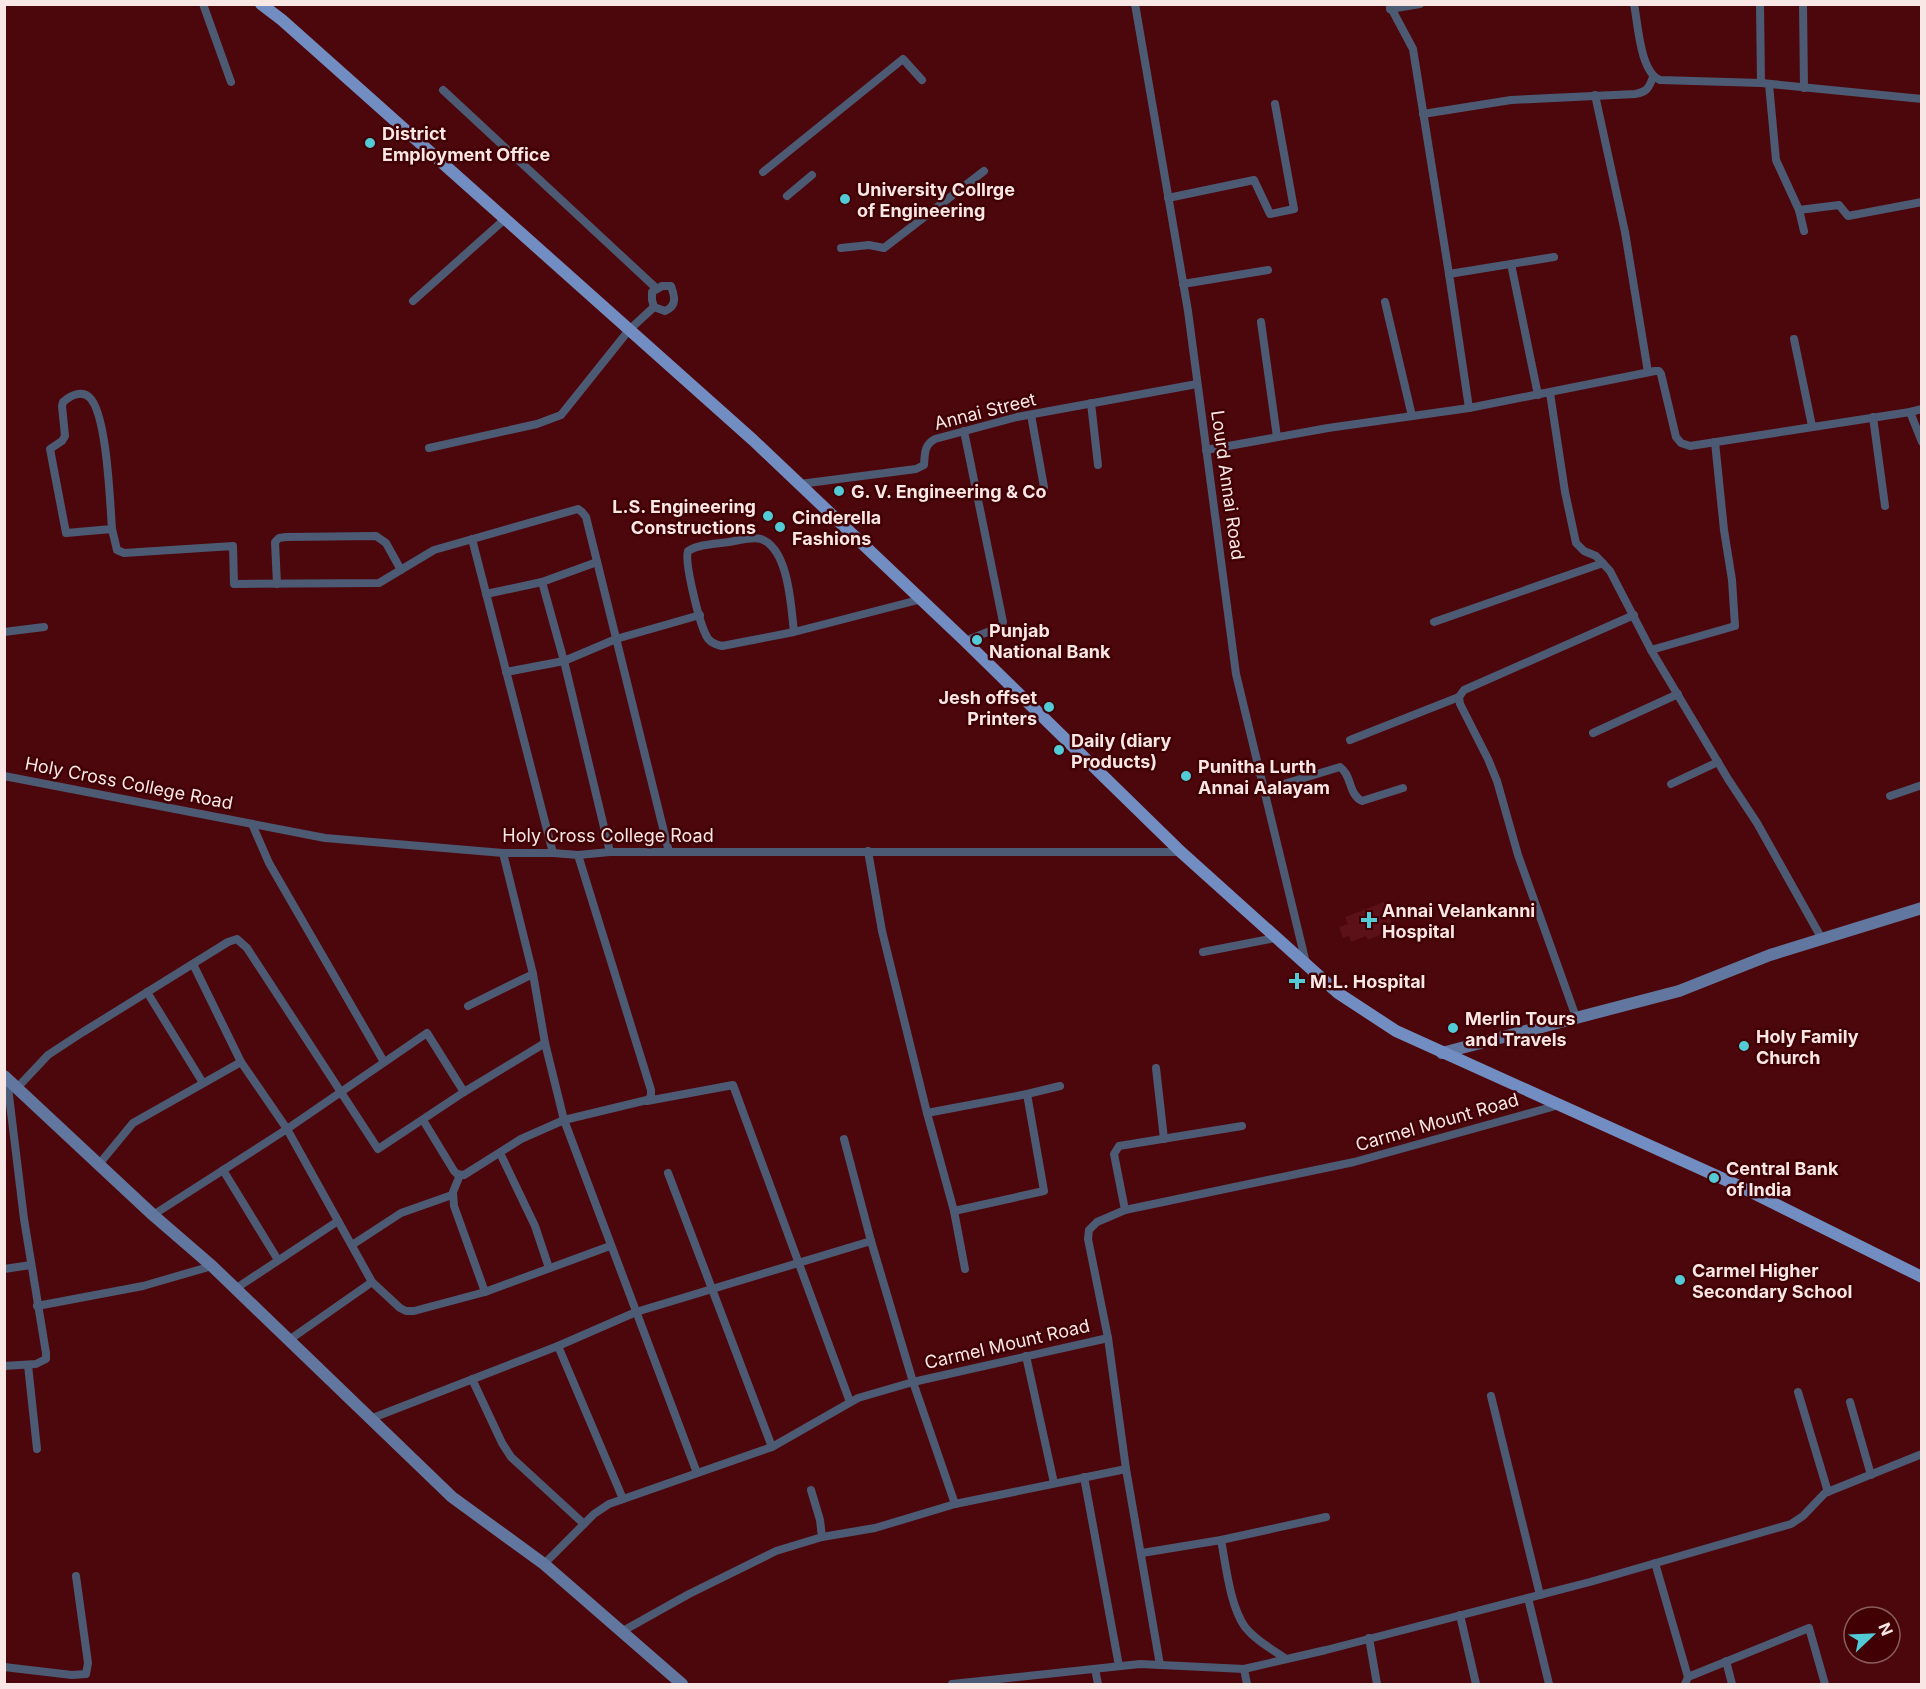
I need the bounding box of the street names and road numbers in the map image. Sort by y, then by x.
street label: Annai Street [932,388,1038,434]
street label: Lourd Annai Road [1207,409,1249,561]
street label: Holy Cross College Road [23,753,235,813]
street label: Holy Cross College Road [502,825,714,846]
street label: Carmel Mount Road [1353,1089,1521,1155]
street label: Carmel Mount Road [922,1315,1092,1373]

